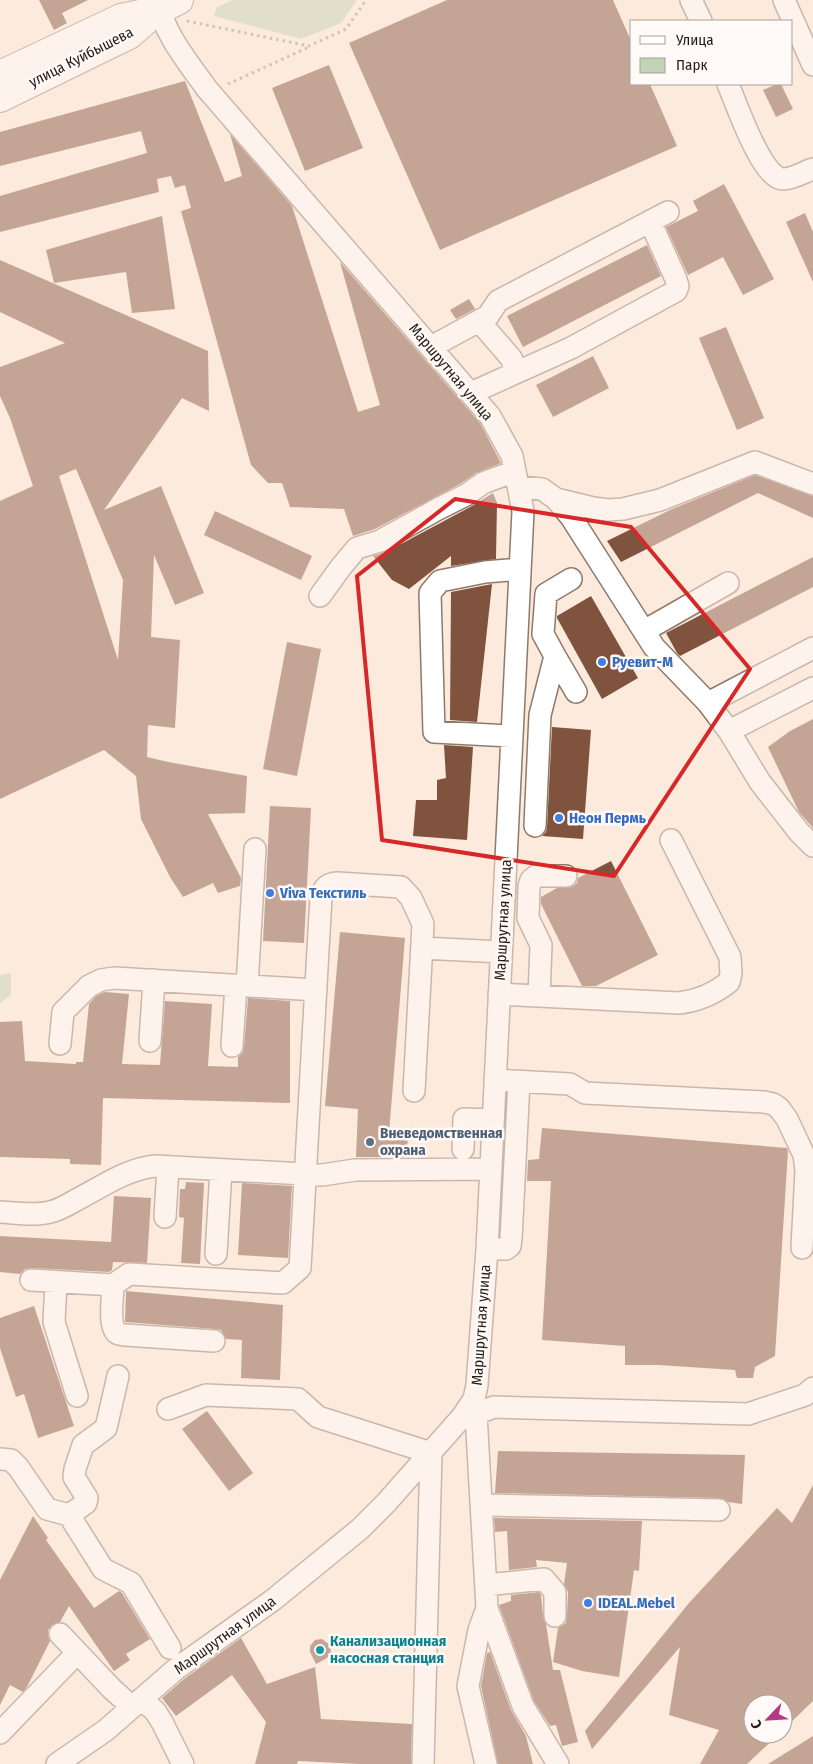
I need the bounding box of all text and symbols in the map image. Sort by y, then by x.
legend [630,20,793,85]
street label: улица Куйбышева [26,23,136,91]
text: Улица [675,31,714,49]
text: Парк [676,56,707,74]
street label: Маршрутная улица [405,320,497,424]
place label: Руевит-М [612,653,673,671]
marker: Руевит-М [596,656,608,668]
place label: Неон Пермь [569,809,646,827]
marker: Неон Пермь [553,812,565,824]
street label: Маршрутная улица [491,859,515,981]
place label: Viva Текстиль [279,884,366,902]
marker: Viva Текстиль [264,887,276,899]
place label: Вневедомственная охрана [380,1124,503,1159]
marker: Вневедомственная охрана [364,1136,376,1148]
street label: Маршрутная улица [468,1264,494,1386]
street label: Маршрутная улица [171,1592,279,1678]
place label: IDEAL.Mebel [598,1594,676,1612]
marker: IDEAL.Mebel [582,1597,594,1609]
place label: Канализационная насосная станция [330,1632,446,1667]
marker: Канализационная насосная станция [314,1644,326,1656]
north arrow [743,1694,793,1744]
text: С [747,1717,766,1731]

